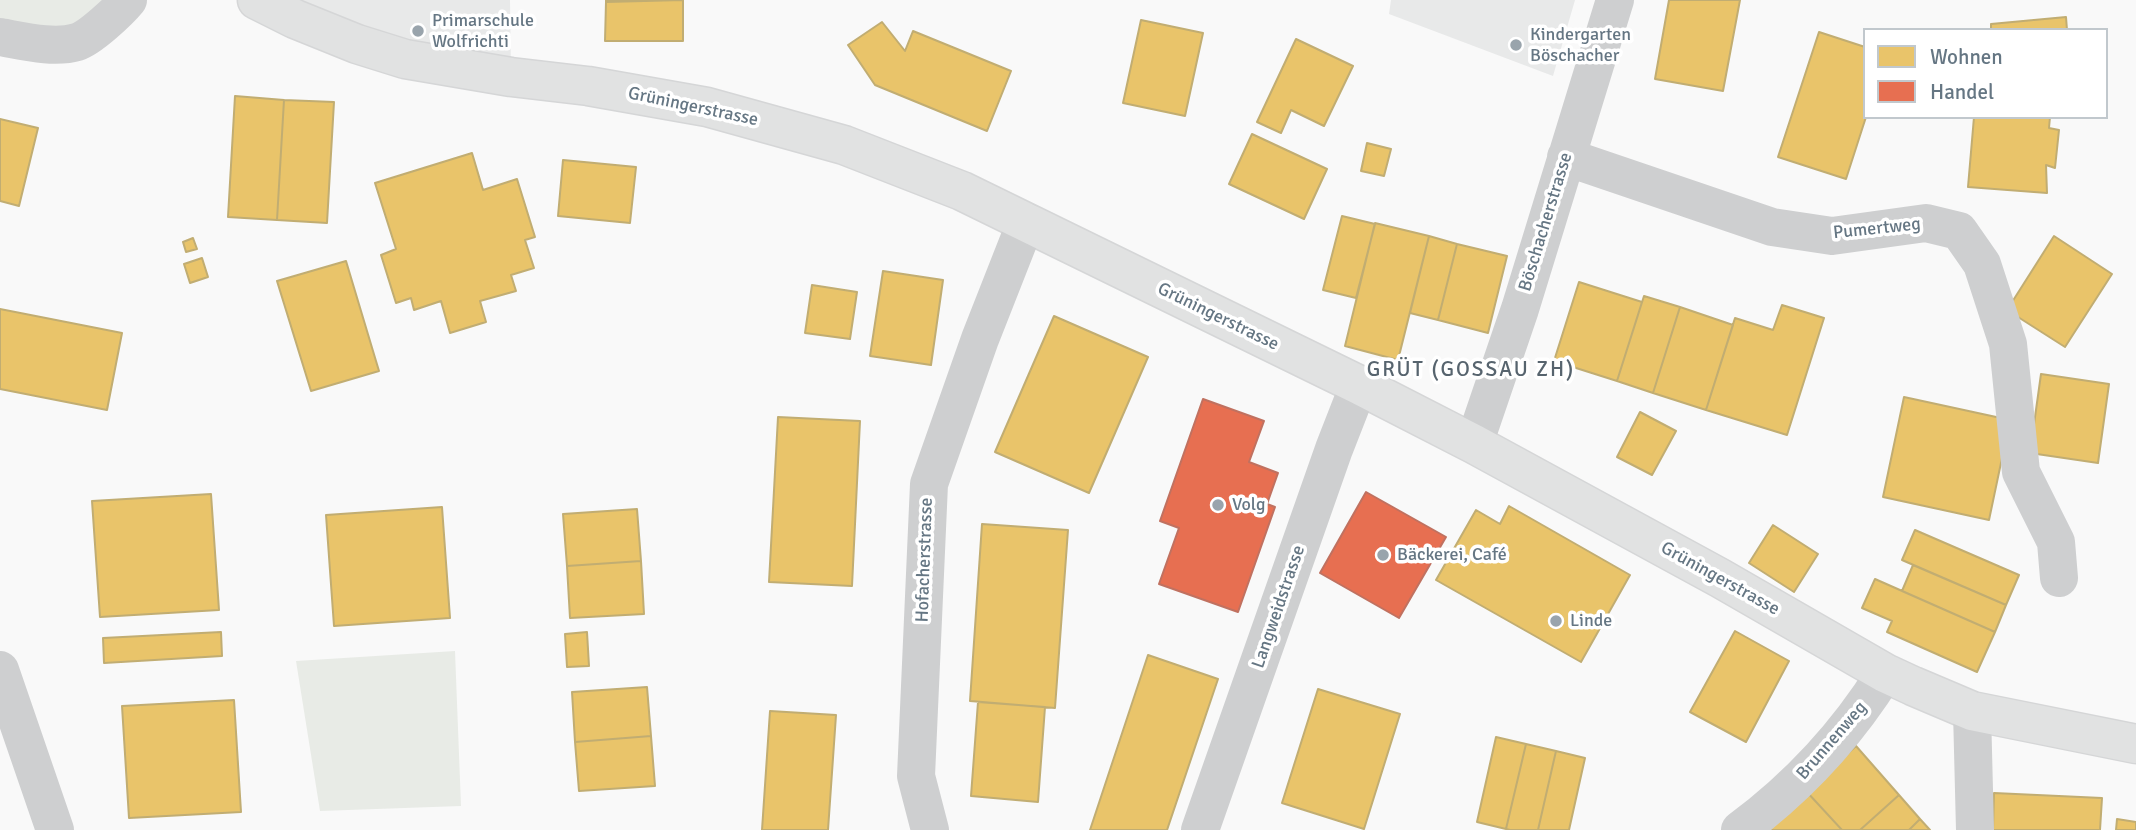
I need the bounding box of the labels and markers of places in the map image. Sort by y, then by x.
place label: Primarschule Wolfrichti [432,10,534,52]
marker: Primarschule Wolfrichti [410,23,426,39]
place label: Kindergarten Böschacher [1530,24,1631,66]
marker: Kindergarten Böschacher [1508,37,1524,53]
place label: Volg [1232,494,1265,516]
marker: Volg [1210,497,1226,513]
place label: Bäckerei, Café [1397,544,1507,566]
marker: Bäckerei, Café [1375,547,1391,563]
place label: Linde [1570,610,1612,632]
marker: Linde [1548,613,1564,629]

